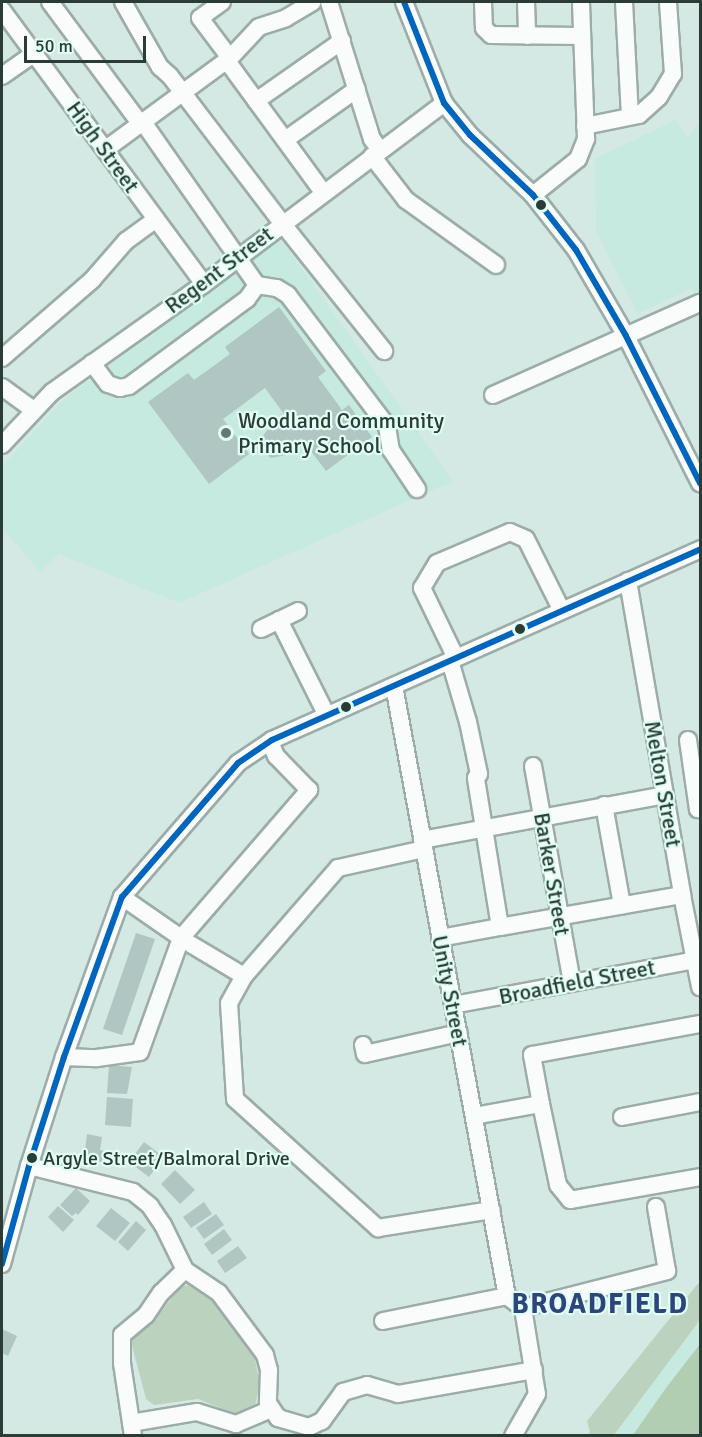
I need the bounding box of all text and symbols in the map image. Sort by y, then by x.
scale bar [27,24,148,62]
text: 50 m [35,35,73,57]
street label: High Street [61,96,145,198]
unlabelled marker [535,199,547,211]
street label: Regent Street [160,221,278,319]
place label: Woodland Community Primary School [238,407,444,458]
marker: Woodland Community Primary School [219,426,233,440]
unlabelled marker [514,623,526,635]
unlabelled marker [340,701,352,713]
street label: Melton Street [639,719,687,849]
street label: Barker Street [528,810,576,938]
street label: Unity Street [426,933,474,1049]
street label: Broadfield Street [497,954,657,1010]
place label: Argyle Street/Balmoral Drive [43,1146,290,1170]
marker: Argyle Street/Balmoral Drive [26,1152,38,1164]
district label: BROADFIELD [511,1287,689,1321]

